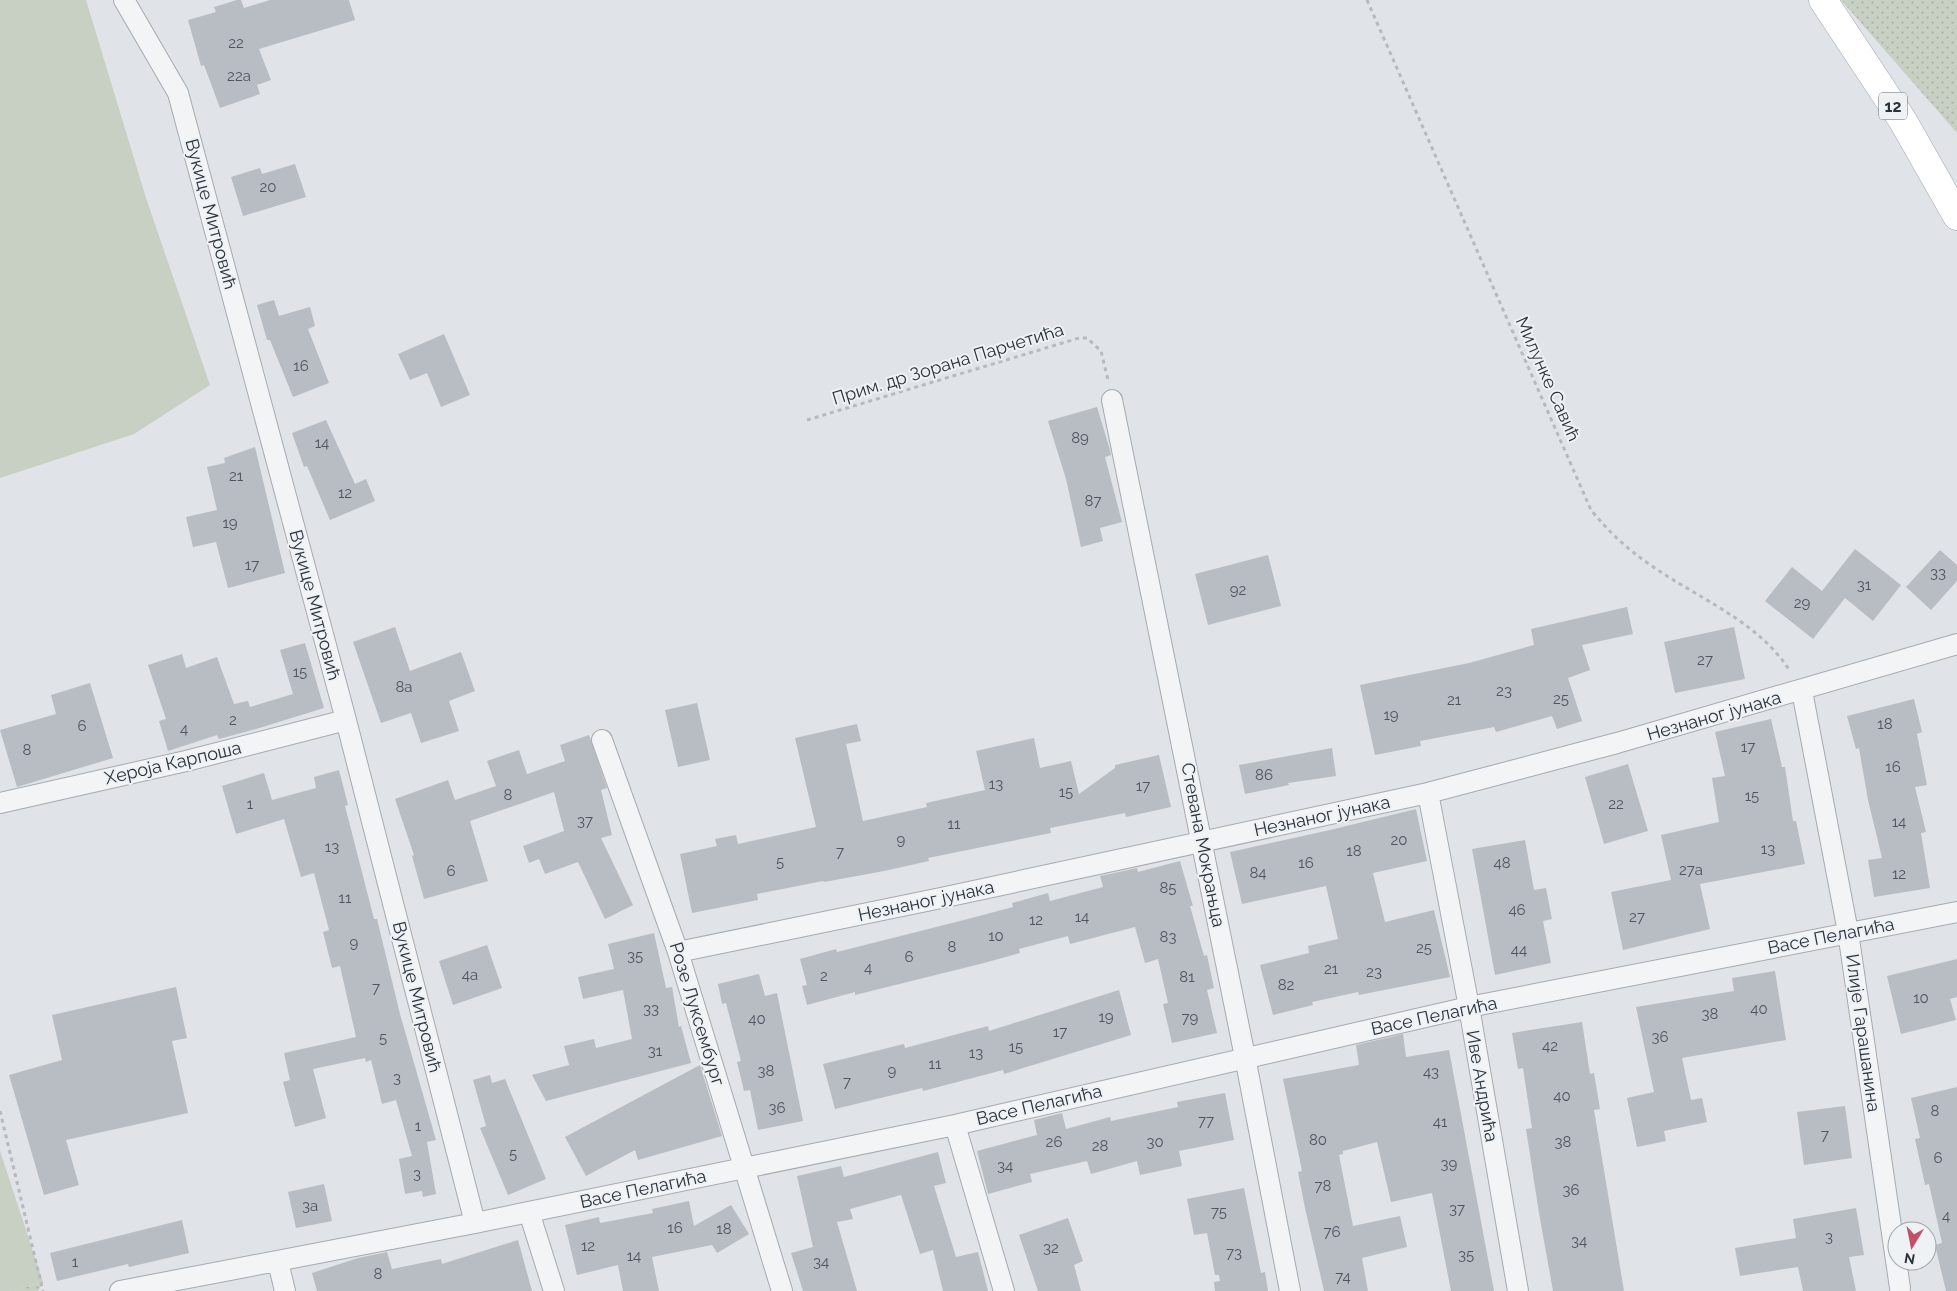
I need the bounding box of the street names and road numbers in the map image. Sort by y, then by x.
road number: 12 [1879,92,1907,120]
street label: Вукице Митровић [181,136,242,292]
street label: Милунке Савић [1512,313,1585,444]
street label: Прим. др Зорана Парчетића [830,318,1066,409]
street label: Вукице Митровић [285,527,346,683]
street label: Незнаног јунака [1644,686,1783,745]
street label: Хероја Карпоша [102,737,243,788]
street label: Стевана Мокрањца [1177,761,1230,929]
street label: Незнаног јунака [1252,791,1392,840]
street label: Незнаног јунака [856,876,996,925]
street label: Васе Пелагића [1766,913,1896,958]
street label: Вукице Митровић [389,919,446,1075]
street label: Розе Луксембург [666,940,729,1088]
street label: Илије Гарашанина [1842,952,1885,1113]
street label: Васе Пелагића [1369,992,1499,1039]
street label: Иве Андрића [1462,1028,1503,1143]
street label: Васе Пелагића [974,1080,1104,1129]
street label: Васе Пелагића [578,1165,708,1212]

